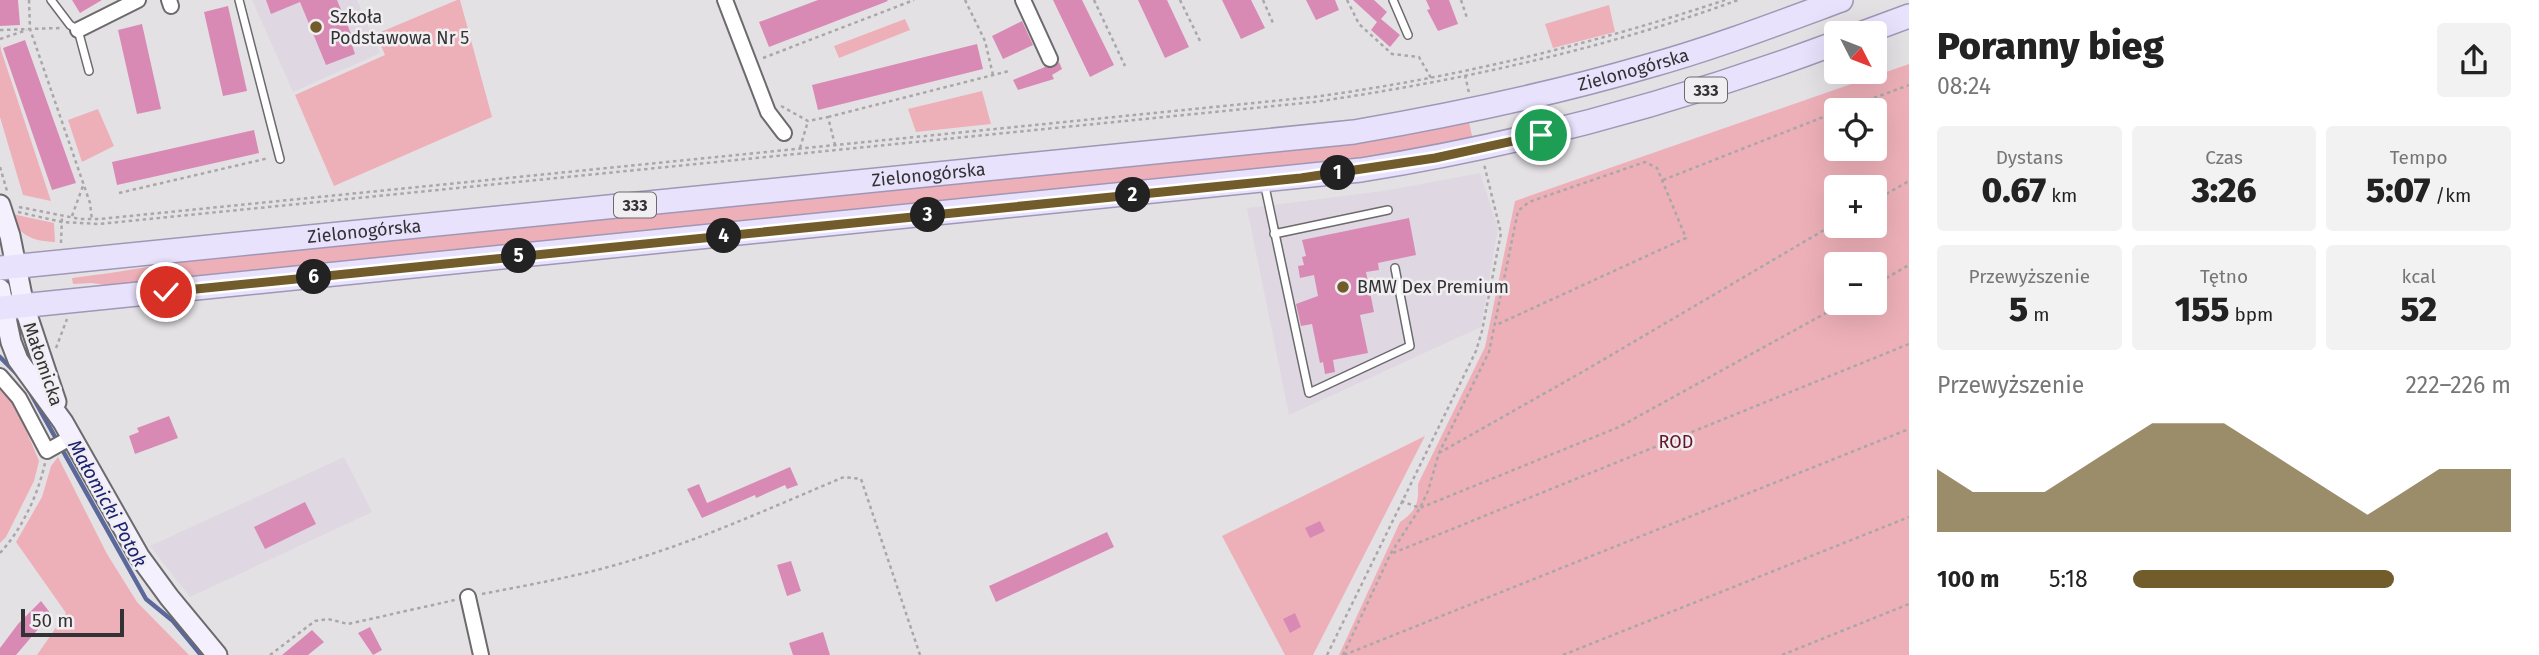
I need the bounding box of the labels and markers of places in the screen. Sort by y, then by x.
place label: Szkoła Podstawowa Nr 5 [330,6,469,49]
marker: Szkoła Podstawowa Nr 5 [308,19,324,35]
pin [1511,105,1571,165]
pin: 1 [1320,156,1356,190]
pin: 2 [1116,178,1150,212]
pin: 3 [911,198,946,232]
pin: 4 [706,218,742,254]
pin: 5 [502,238,536,274]
pin: 6 [296,260,332,294]
pin [136,262,196,322]
place label: BMW Dex Premium [1357,276,1509,298]
marker: BMW Dex Premium [1335,279,1351,295]

